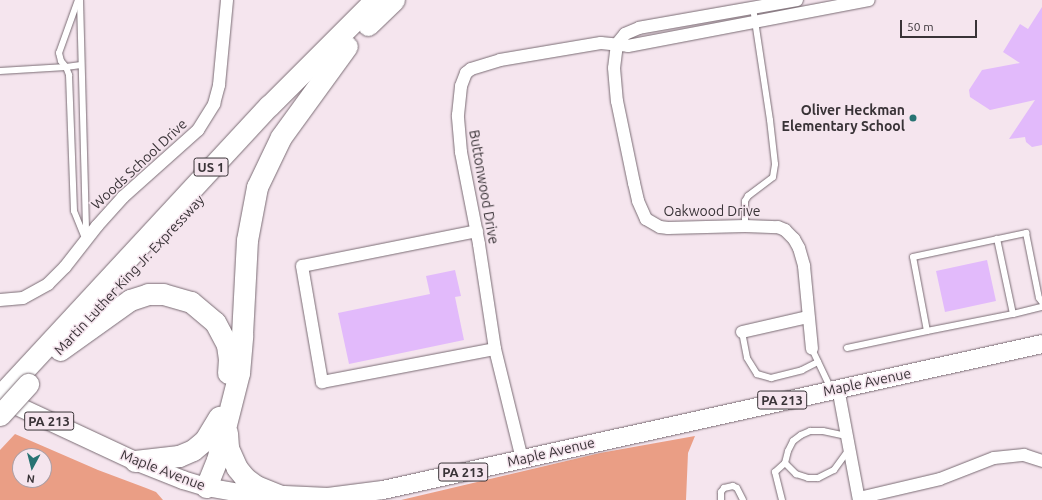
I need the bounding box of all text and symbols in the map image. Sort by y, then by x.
scale bar [902,12,979,38]
text: 50 m [907,20,934,33]
place label: Oliver Heckman Elementary School [782,102,905,134]
marker: Oliver Heckman Elementary School [908,113,918,123]
street label: Woods School Drive [88,115,190,213]
street label: Buttonwood Drive [466,129,502,245]
road number: US 1 [193,156,229,178]
street label: Martin Luther King Jr. Expressway [50,192,208,358]
street label: Oakwood Drive [664,203,760,219]
street label: Maple Avenue [822,364,912,400]
road number: PA 213 [757,389,807,411]
road number: PA 213 [24,410,74,432]
street label: Maple Avenue [506,434,596,470]
street label: Maple Avenue [118,446,208,494]
north arrow [12,448,52,488]
road number: PA 213 [438,461,488,483]
text: N [26,472,35,485]

